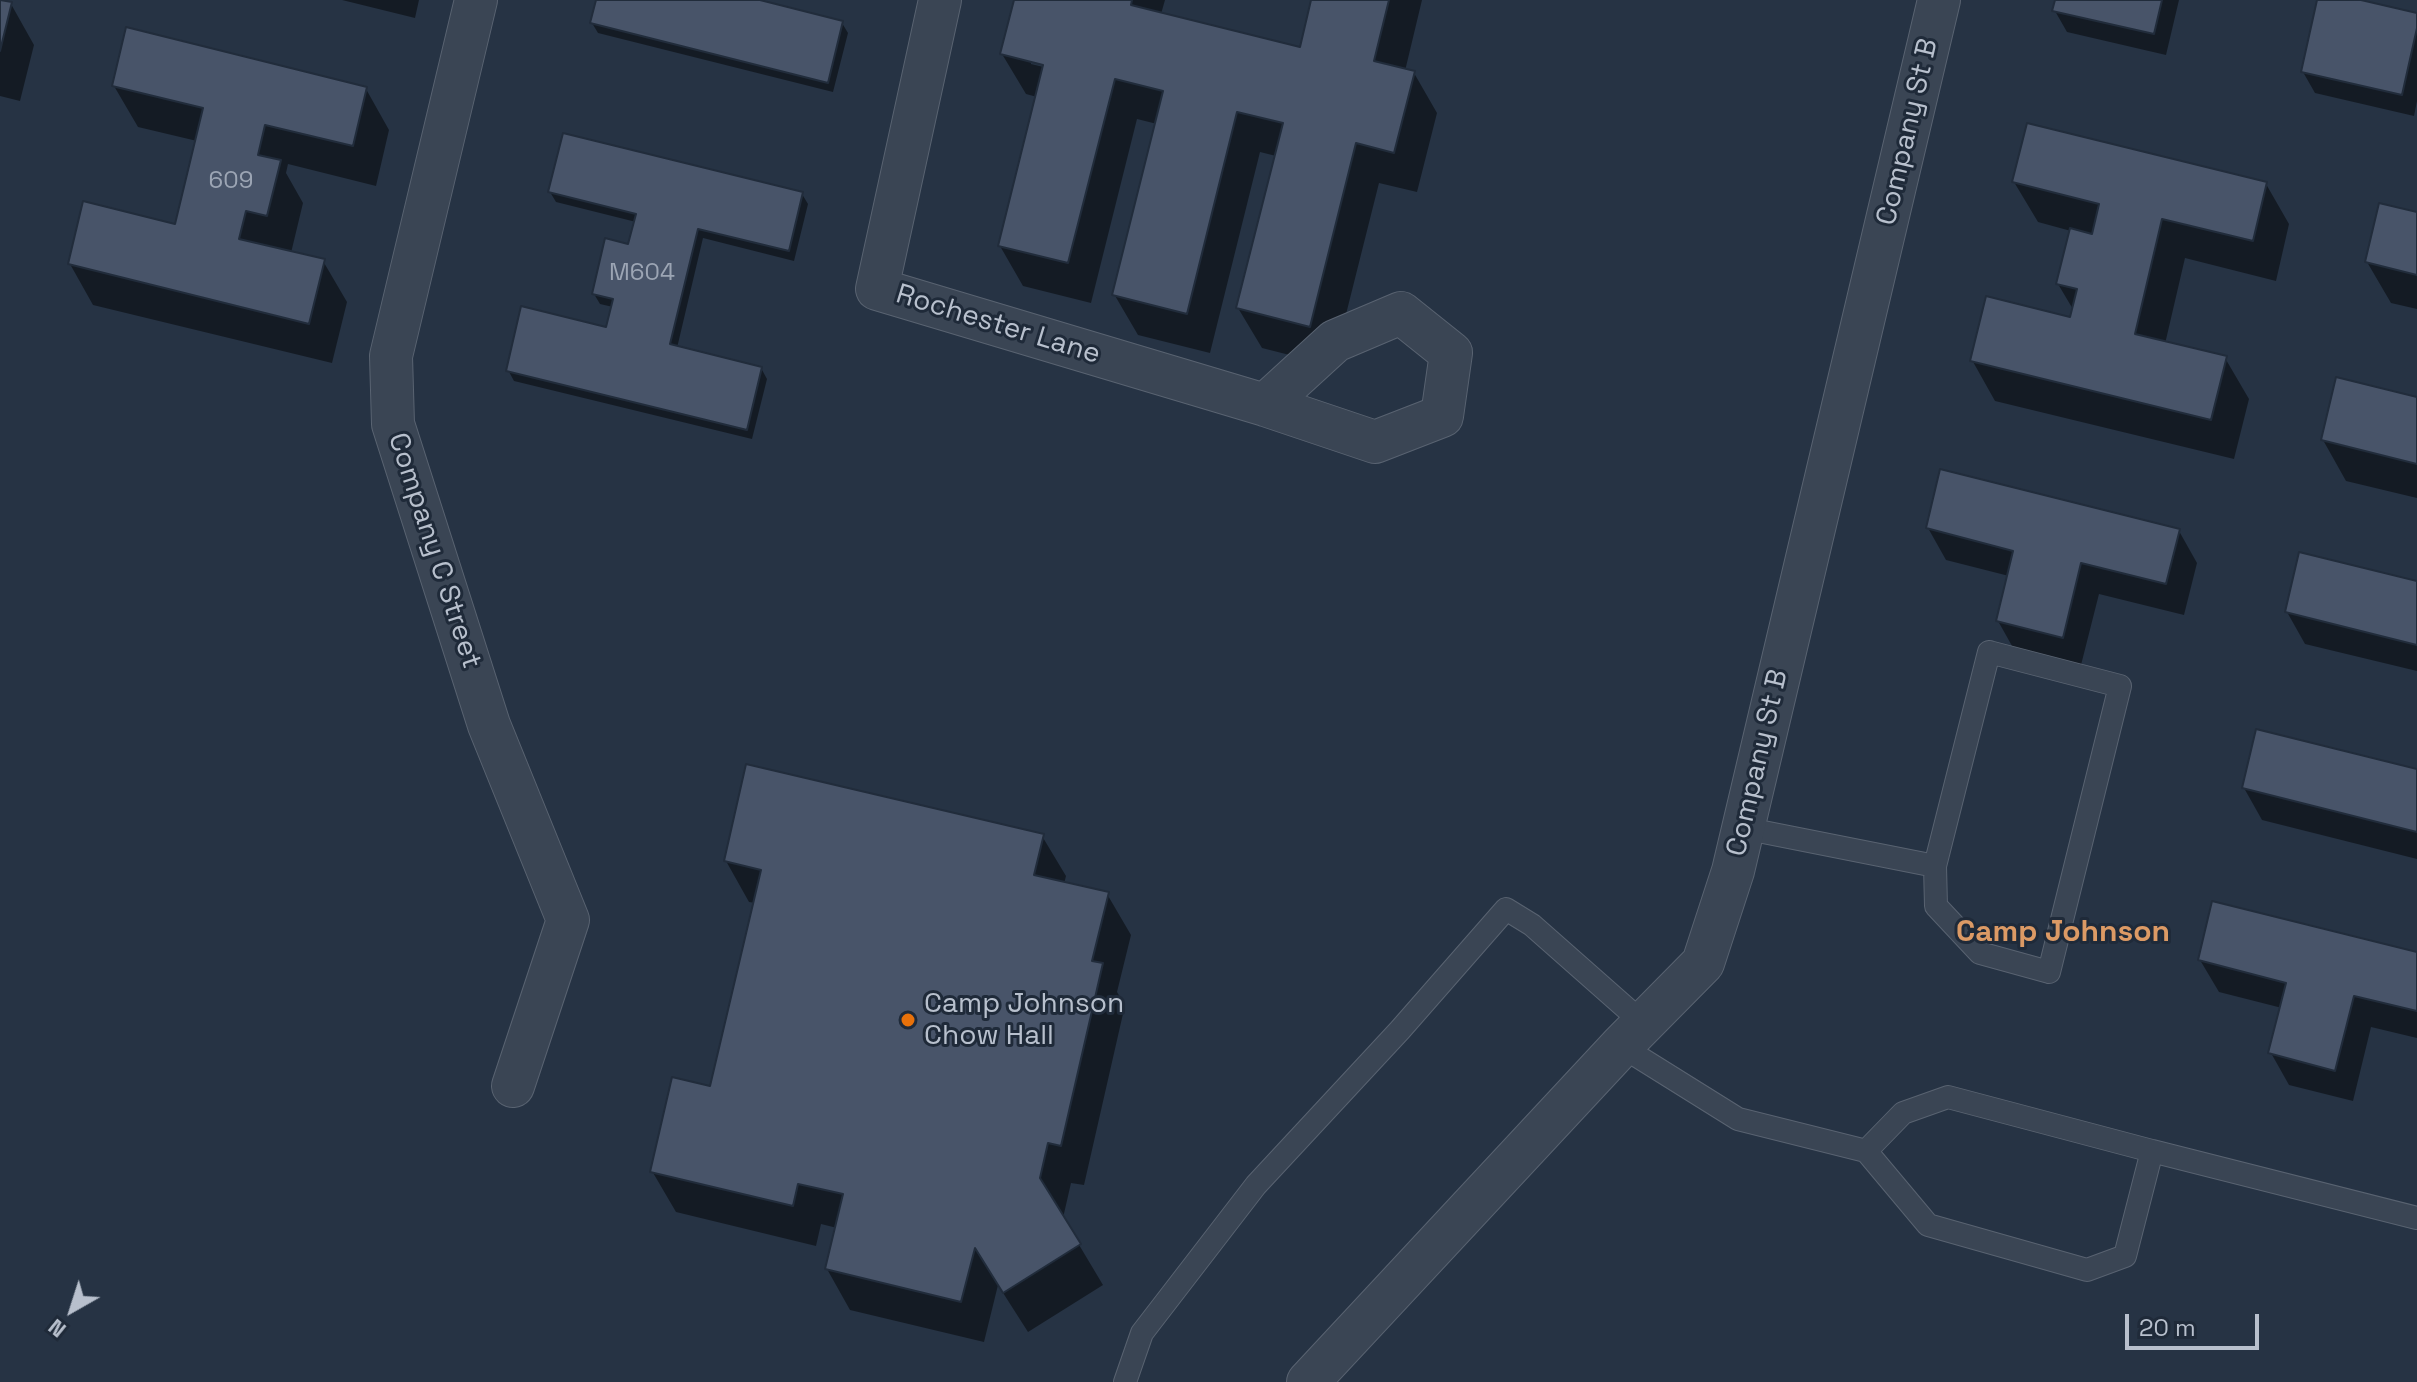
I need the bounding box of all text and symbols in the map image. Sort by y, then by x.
street label: Company St B [1870,35,1946,229]
house number: 609 [209,167,253,195]
house number: M604 [609,259,675,287]
street label: Rochester Lane [892,278,1104,372]
street label: Company C Street [380,429,488,673]
street label: Company St B [1720,666,1796,860]
district label: Camp Johnson [1956,915,2170,951]
place label: Camp Johnson Chow Hall [924,987,1124,1053]
marker: Camp Johnson Chow Hall [899,1011,917,1029]
north arrow [32,1270,112,1350]
scale bar [2129,1298,2263,1348]
text: 20 m [2139,1312,2196,1343]
text: N [42,1313,71,1344]

